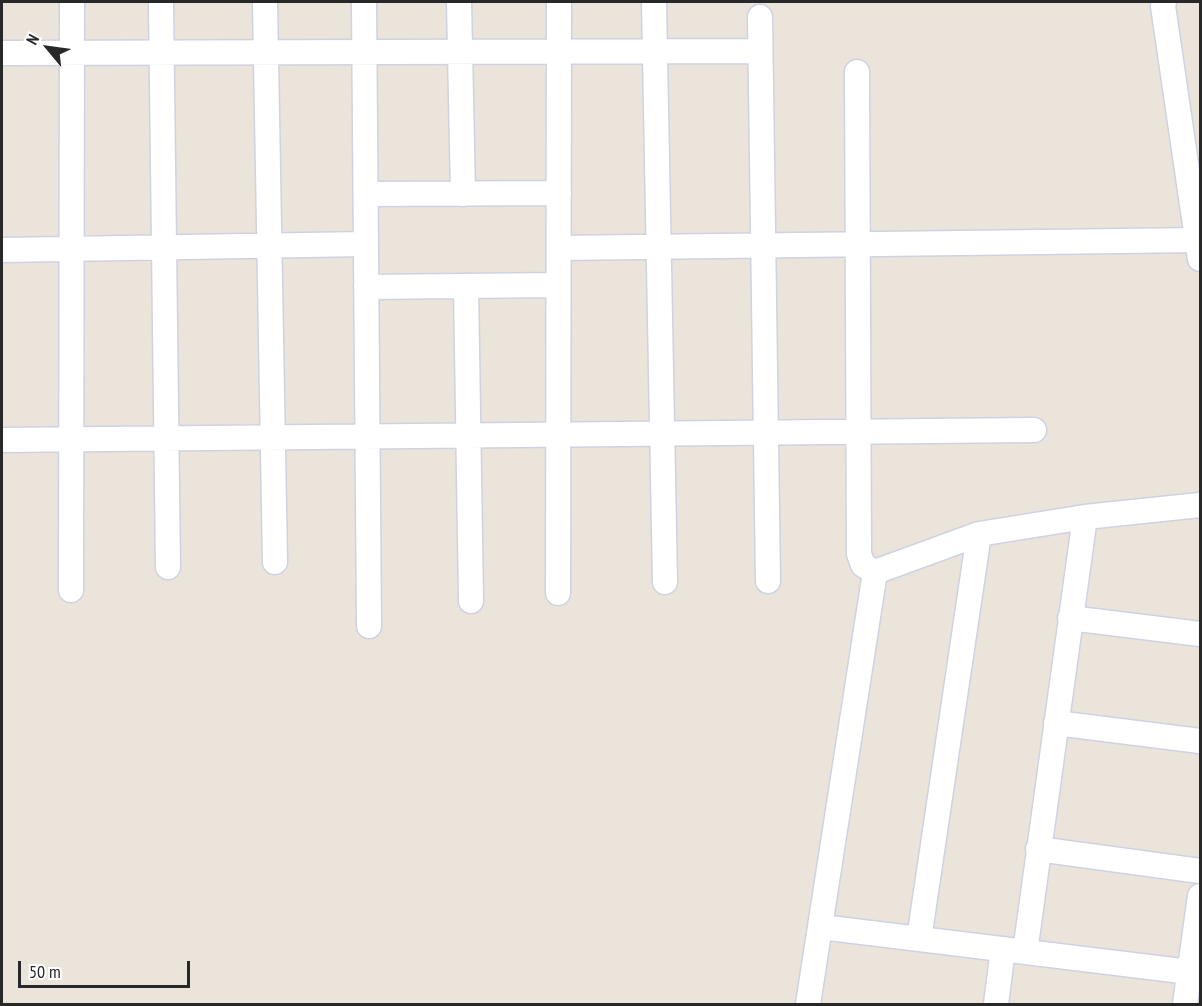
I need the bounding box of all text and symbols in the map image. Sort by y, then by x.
north arrow [18,18,78,78]
text: N [21,31,43,48]
scale bar [21,949,194,987]
text: 50 m [29,960,61,983]

